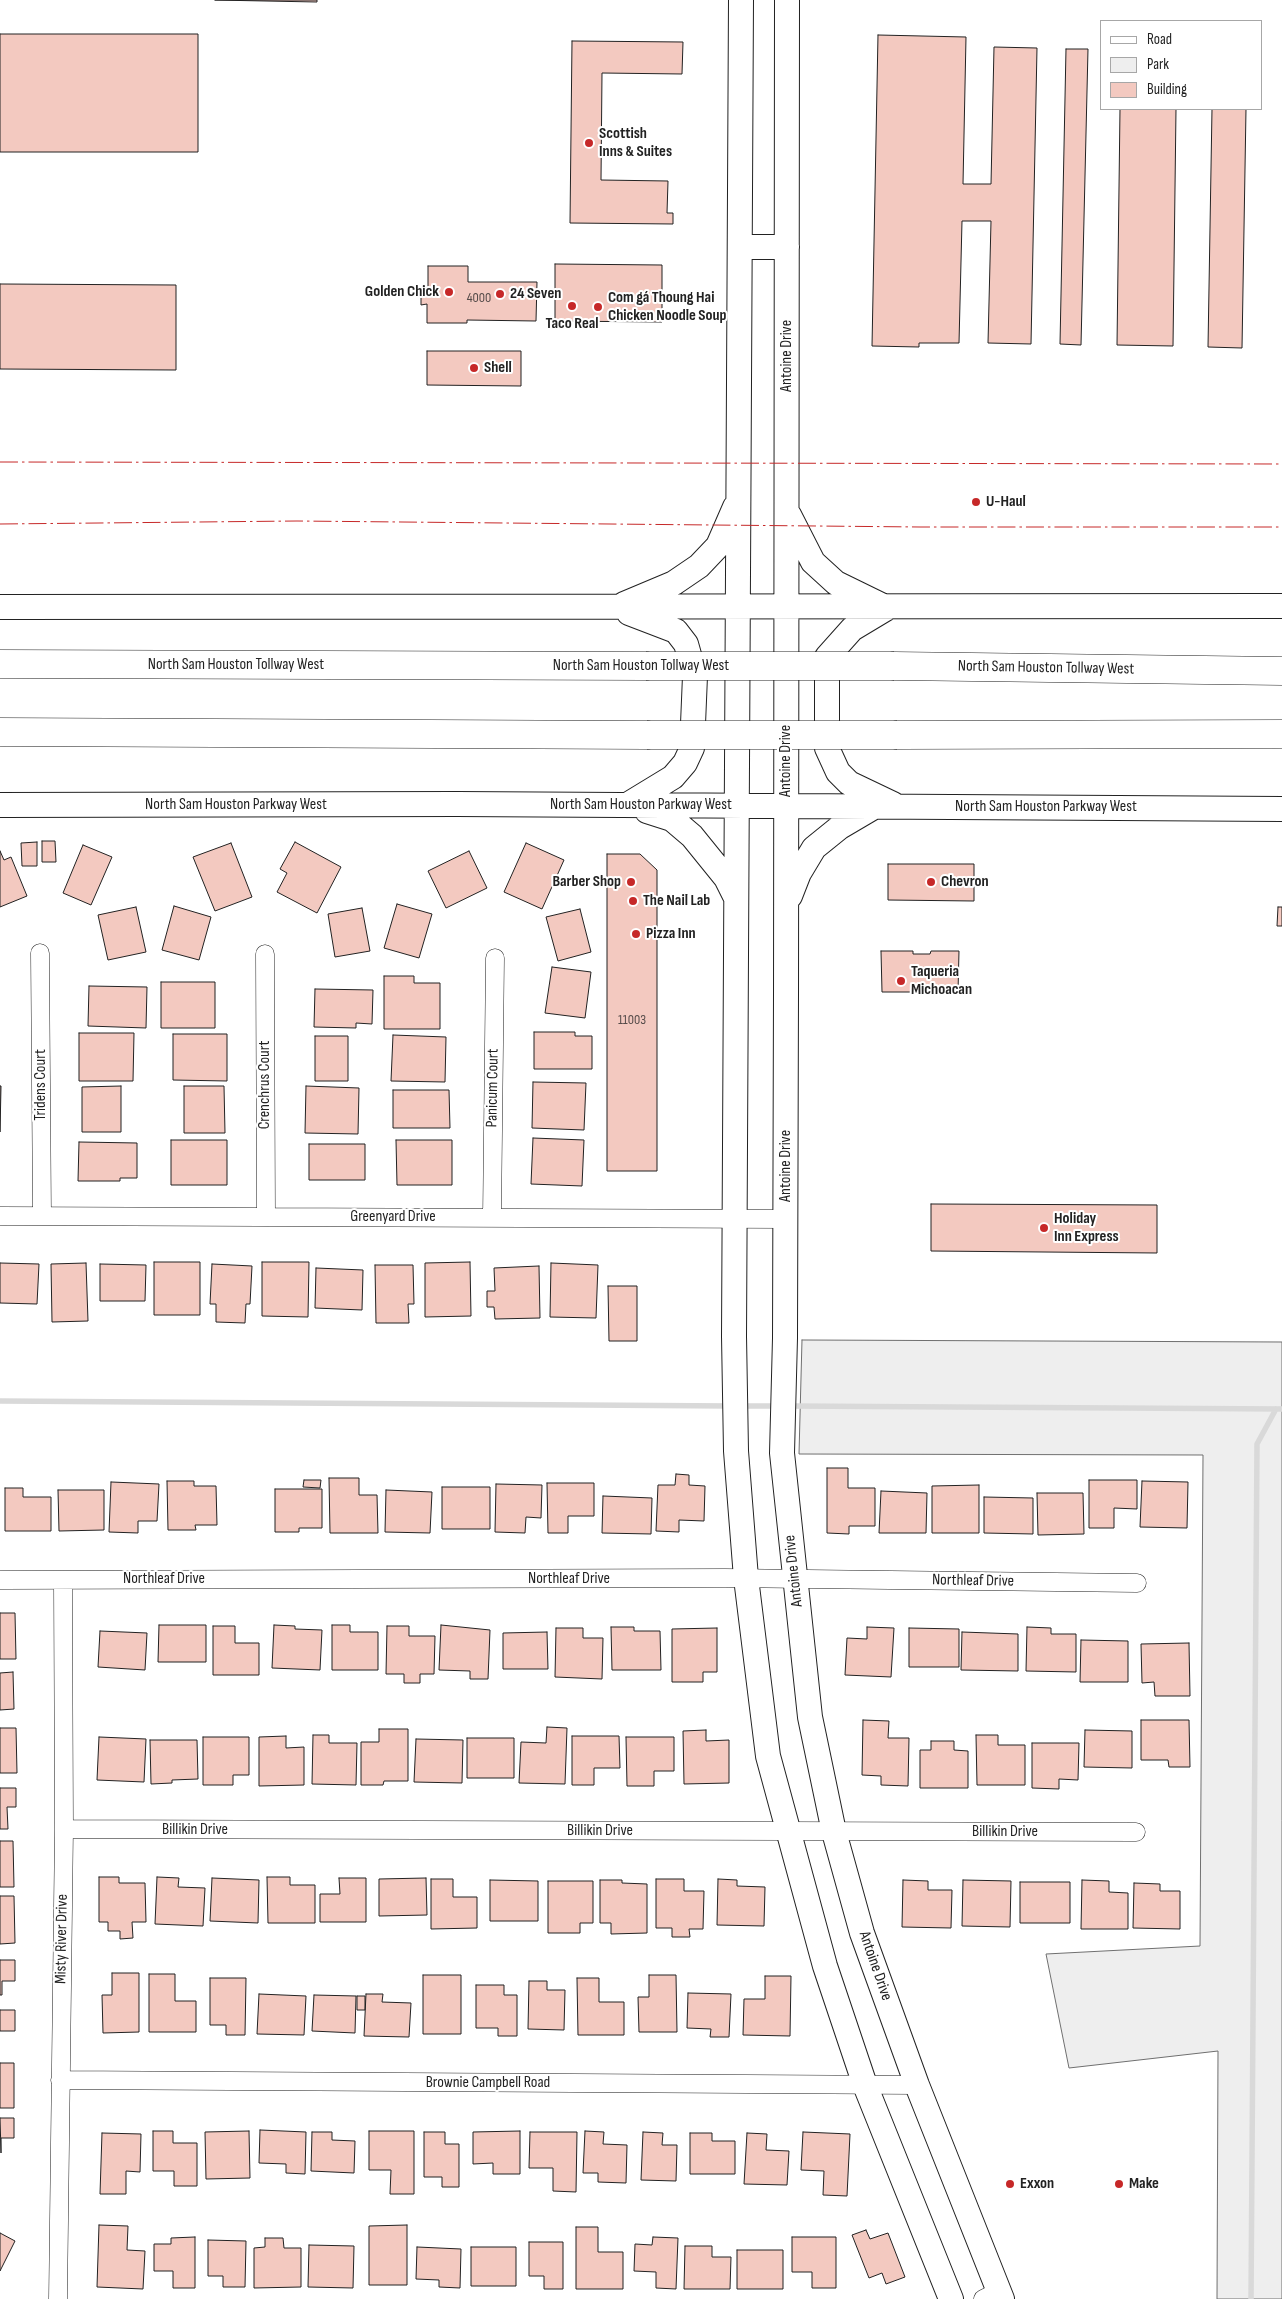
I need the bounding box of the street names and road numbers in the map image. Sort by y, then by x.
street label: Antoine Drive [777,320,797,392]
street label: North Sam Houston Tollway West [148,655,324,675]
street label: North Sam Houston Tollway West [553,656,729,676]
street label: North Sam Houston Tollway West [958,657,1134,679]
street label: Antoine Drive [776,725,796,797]
street label: North Sam Houston Parkway West [145,795,327,815]
street label: North Sam Houston Parkway West [550,795,732,815]
street label: North Sam Houston Parkway West [955,797,1137,817]
street label: Crenchrus Court [255,1041,275,1129]
street label: Panicum Court [483,1048,503,1128]
street label: Tridens Court [31,1049,51,1121]
street label: Antoine Drive [776,1130,796,1202]
street label: Greenyard Drive [350,1207,436,1227]
street label: Antoine Drive [781,1534,807,1608]
street label: Northleaf Drive [123,1569,205,1589]
street label: Northleaf Drive [528,1569,610,1589]
street label: Northleaf Drive [932,1571,1014,1591]
street label: Billikin Drive [162,1820,228,1840]
street label: Billikin Drive [567,1821,633,1841]
street label: Billikin Drive [972,1822,1038,1842]
street label: Misty River Drive [52,1894,72,1984]
street label: Antoine Drive [854,1929,896,2003]
street label: Brownie Campbell Road [426,2073,550,2093]

